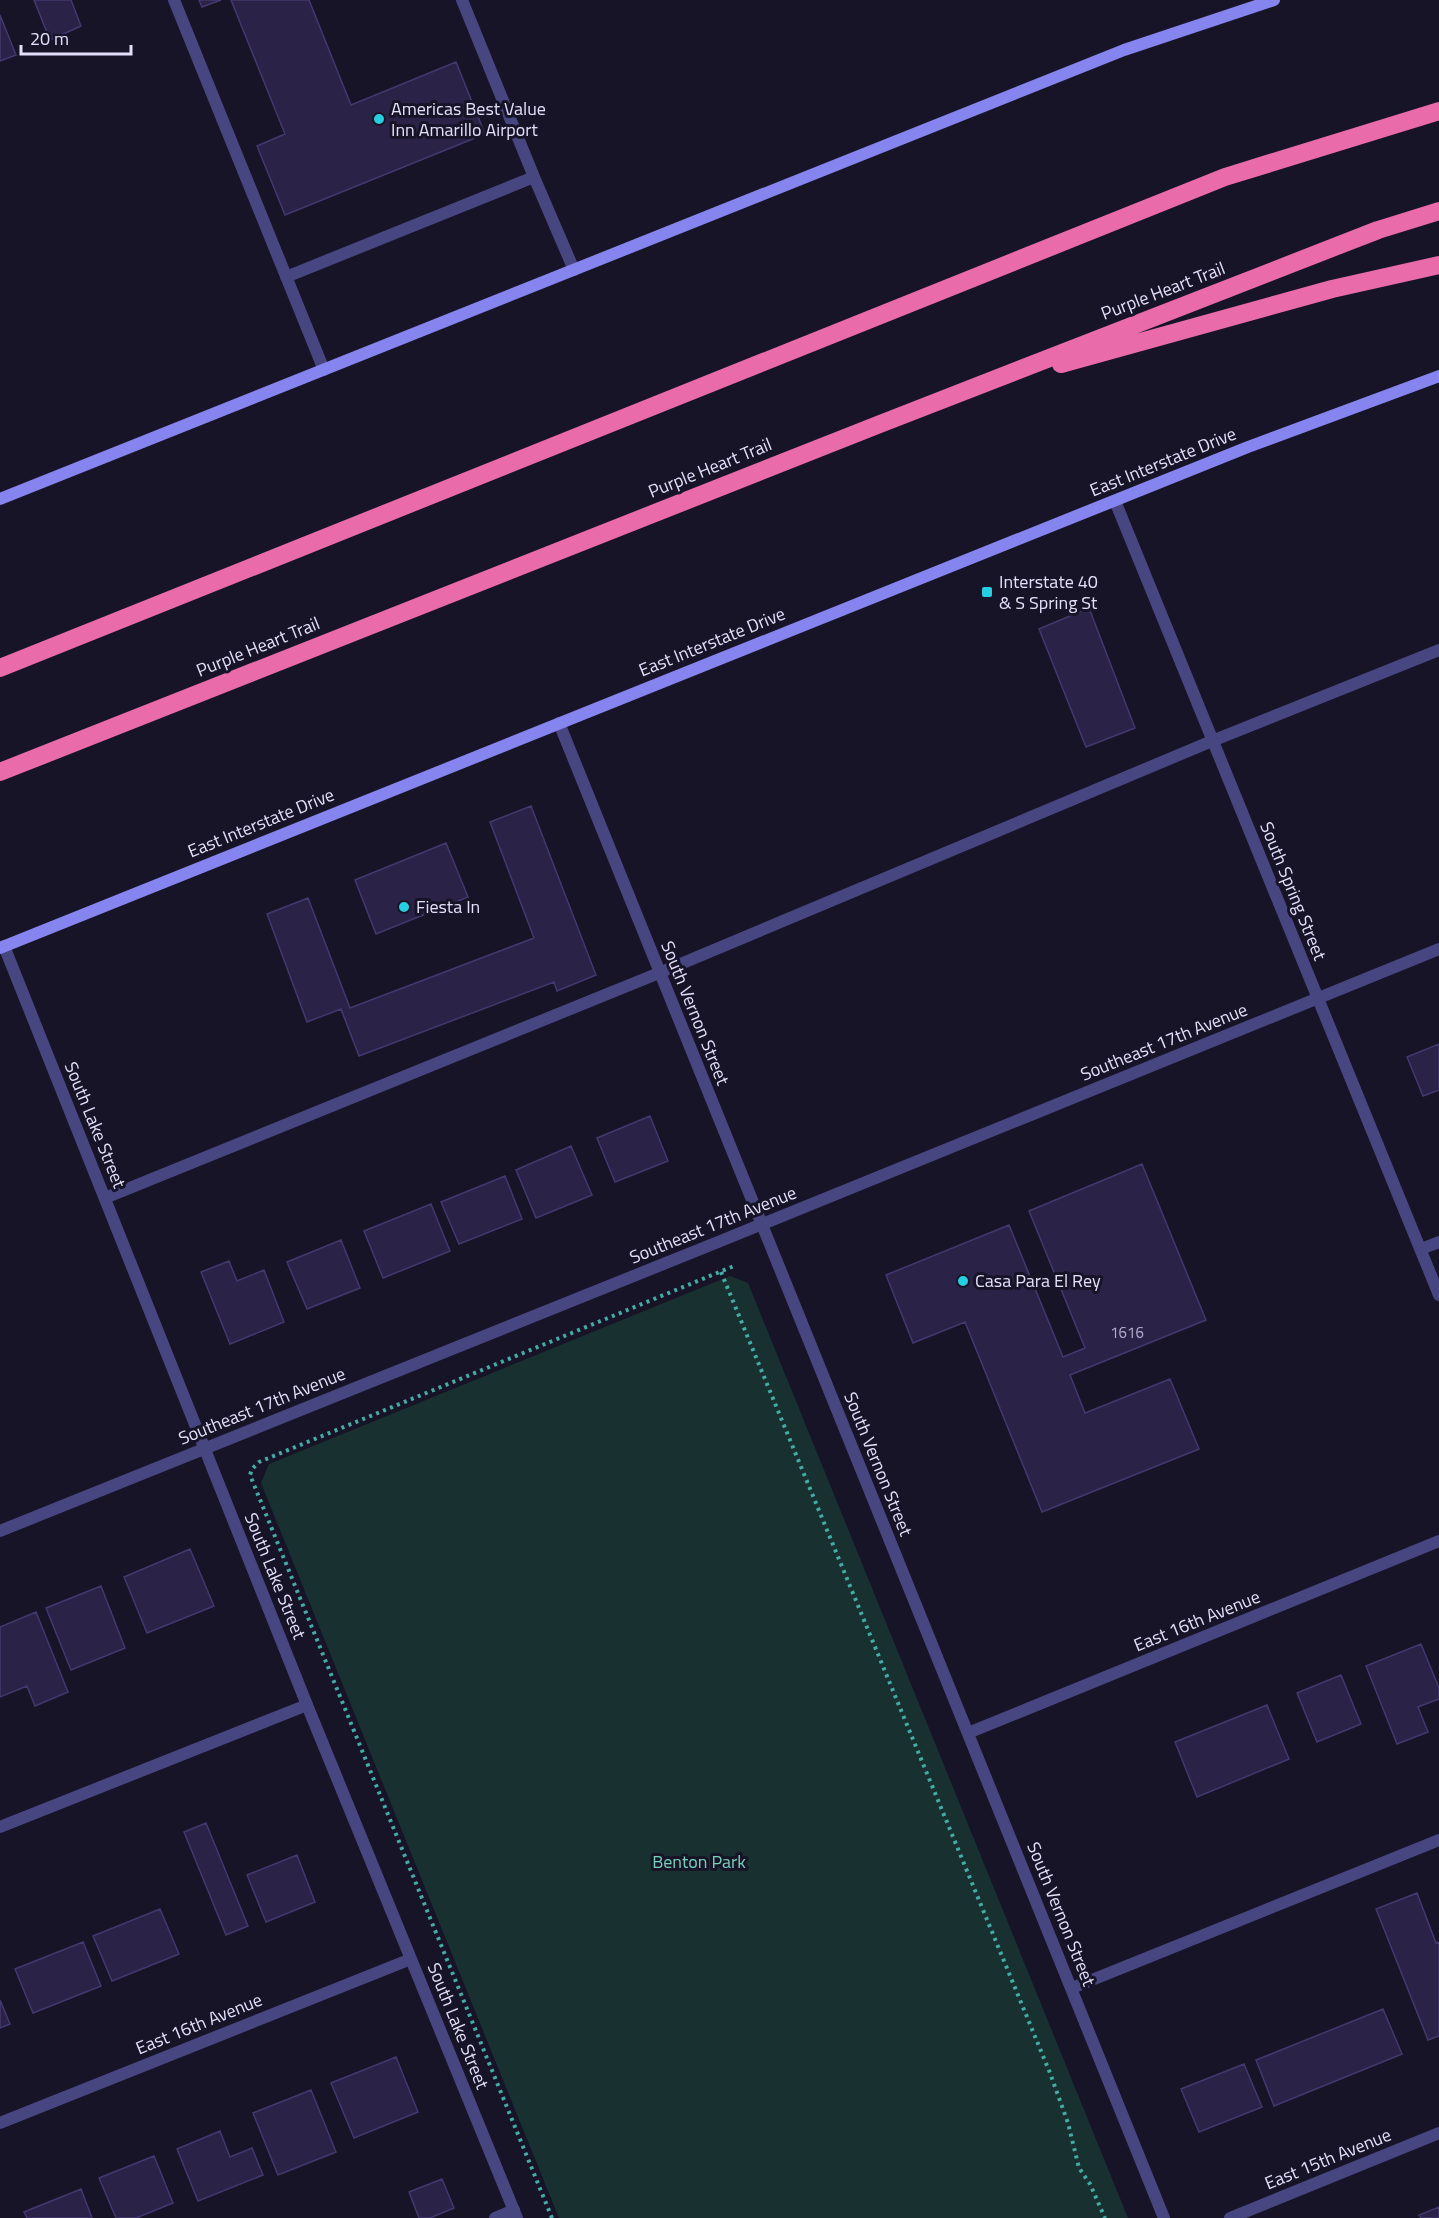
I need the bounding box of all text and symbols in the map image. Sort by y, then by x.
scale bar [21,18,130,56]
text: 20 m [30,25,69,52]
place label: Americas Best Value Inn Amarillo Airport [391,95,546,143]
marker: Americas Best Value Inn Amarillo Airport [372,112,386,126]
street label: Purple Heart Trail [1097,254,1229,327]
street label: East Interstate Drive [1086,420,1240,503]
street label: Purple Heart Trail [644,430,776,505]
place label: Interstate 40 & S Spring St [999,568,1098,616]
marker: Interstate 40 & S Spring St [980,585,994,599]
street label: East Interstate Drive [635,600,789,683]
street label: Purple Heart Trail [192,609,324,684]
street label: East Interstate Drive [184,781,338,864]
street label: South Spring Street [1253,817,1334,965]
place label: Fiesta In [416,893,480,920]
marker: Fiesta In [397,900,411,914]
street label: South Vernon Street [654,937,737,1090]
street label: Southeast 17th Avenue [1076,996,1251,1087]
street label: South Lake Street [58,1058,133,1193]
street label: Southeast 17th Avenue [625,1179,800,1270]
place label: Casa Para El Rey [975,1267,1101,1294]
marker: Casa Para El Rey [956,1274,970,1288]
house number: 1616 [1110,1321,1144,1344]
street label: Southeast 17th Avenue [174,1360,349,1451]
street label: South Vernon Street [837,1388,920,1541]
street label: South Lake Street [238,1509,313,1644]
street label: East 16th Avenue [1130,1583,1264,1658]
street label: South Vernon Street [1020,1838,1103,1991]
park label: Benton Park [652,1848,746,1875]
street label: South Lake Street [421,1959,496,2094]
street label: East 16th Avenue [132,1986,266,2061]
street label: East 15th Avenue [1261,2121,1395,2196]

